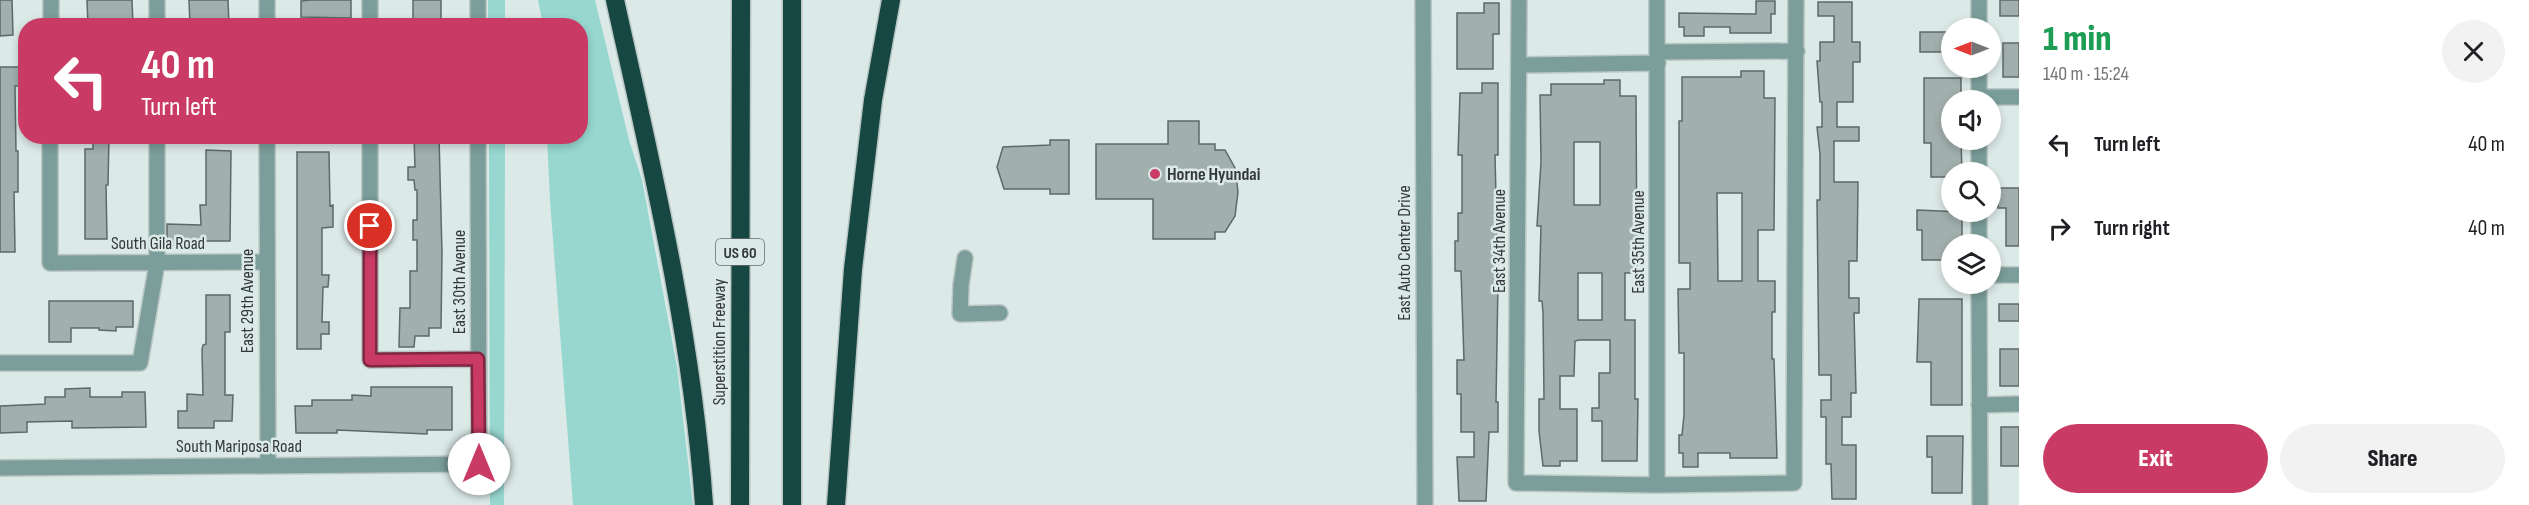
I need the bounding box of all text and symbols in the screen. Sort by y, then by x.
north arrow [1941,18,2001,78]
map controls [1941,18,2001,294]
text: 1 min [2043,18,2111,61]
button: close [2442,20,2505,83]
text: 40 m [141,40,215,91]
icon: left [42,42,120,120]
text: 140 m · 15:24 [2043,62,2129,86]
button: sound [1941,90,2001,150]
text: Turn left [141,91,217,123]
icon: left [2043,128,2076,161]
text: Turn left [2094,131,2160,158]
text: 40 m [2468,131,2505,158]
button: search [1941,162,2001,222]
place label: Horne Hyundai [1167,164,1260,185]
marker: Horne Hyundai [1148,167,1162,181]
street label: East Auto Center Drive [1394,185,1415,321]
street label: East 34th Avenue [1489,189,1510,293]
street label: East 35th Avenue [1628,190,1649,294]
pin [344,200,395,251]
icon: arrive [353,209,386,242]
icon: right [2043,212,2076,245]
text: Turn right [2094,215,2170,242]
text: 40 m [2468,215,2505,242]
street label: East 30th Avenue [449,230,470,334]
street label: South Gila Road [111,233,205,254]
button: layers [1941,234,2001,294]
road number: US 60 [716,239,764,265]
street label: East 29th Avenue [237,249,258,353]
street label: Superstition Freeway [709,279,730,405]
button: Exit [2043,424,2268,493]
button: Share [2280,424,2505,493]
position arrow [447,432,511,496]
street label: South Mariposa Road [176,436,302,457]

